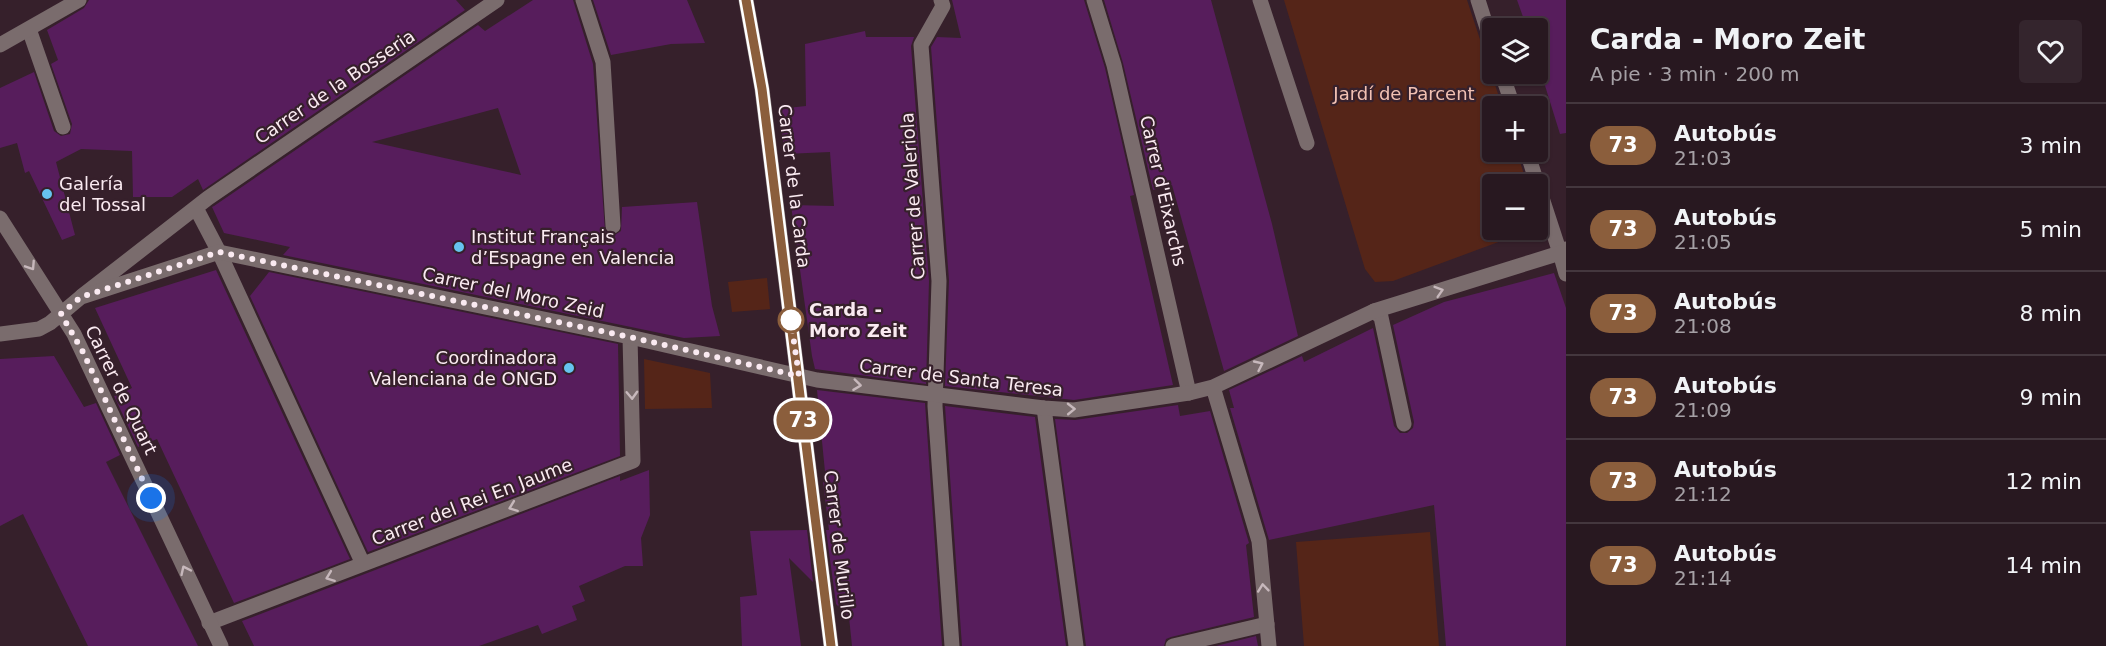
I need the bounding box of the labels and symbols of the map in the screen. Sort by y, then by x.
street label: Carrer de la Bosseria [251,25,419,148]
park label: Jardí de Parcent [1332,83,1475,104]
street label: Carrer de la Carda [774,103,815,269]
street label: Carrer de Valeriola [896,112,929,280]
street label: Carrer d'Eixarchs [1136,113,1191,268]
place label: Galería del Tossal [59,173,146,215]
marker: Galería del Tossal [40,187,54,201]
place label: Institut Français d’Espagne en Valencia [471,226,675,268]
marker: Institut Français d’Espagne en Valencia [452,240,466,254]
one-way arrow [23,260,35,270]
street label: Carrer del Moro Zeid [420,263,606,322]
one-way arrow [1433,286,1444,298]
place label: Carda - Moro Zeit [809,299,907,341]
marker: Carda - Moro Zeit [778,307,804,333]
street label: Carrer de Quart [81,322,162,458]
place label: Coordinadora Valenciana de ONGD [370,347,557,389]
street label: Carrer de Santa Teresa [858,355,1064,400]
one-way arrow [1253,360,1264,372]
marker: Coordinadora Valenciana de ONGD [562,361,576,375]
one-way arrow [852,378,861,391]
one-way arrow [625,391,638,400]
line badge: 73 [776,400,830,440]
one-way arrow [1067,403,1076,415]
street label: Carrer del Rei En Jaume [368,453,575,550]
street label: Carrer de Murillo [820,469,859,621]
your location [136,483,166,513]
one-way arrow [508,500,519,512]
one-way arrow [180,565,192,576]
one-way arrow [326,570,337,582]
one-way arrow [1257,583,1270,592]

